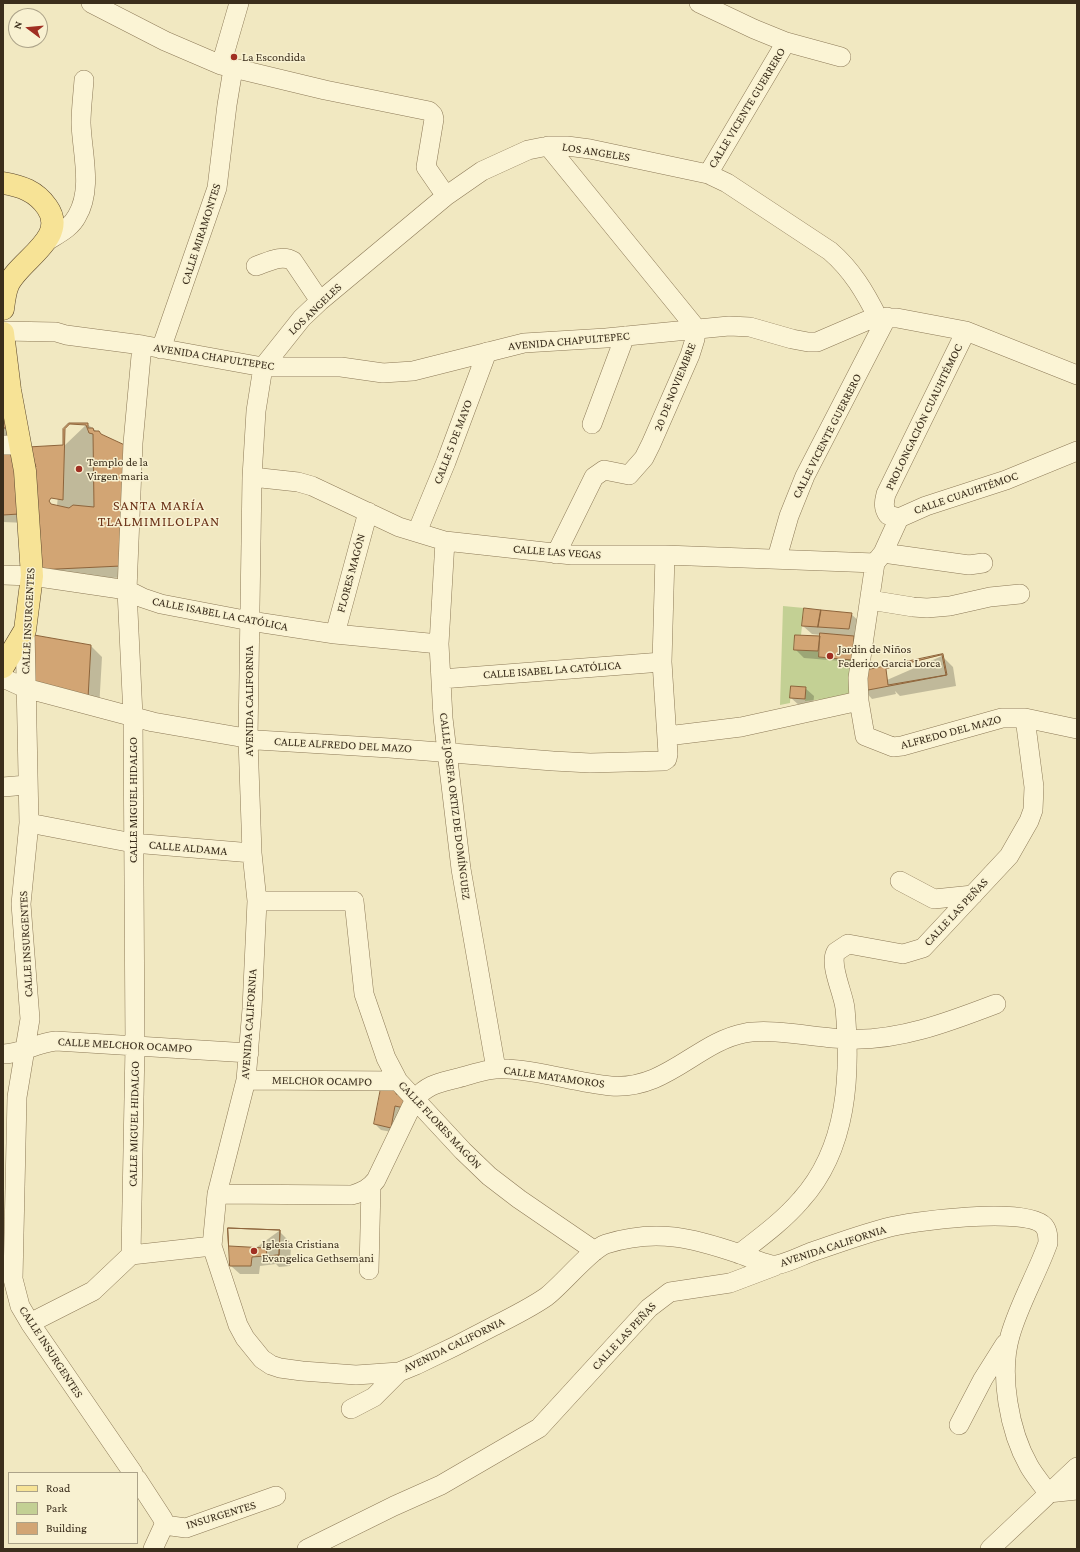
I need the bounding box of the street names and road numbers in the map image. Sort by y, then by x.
street label: CALLE VICENTE GUERRERO [705,45,789,171]
street label: LOS ANGELES [561,140,631,164]
street label: CALLE MIRAMONTES [178,181,224,287]
street label: LOS ANGELES [285,280,345,338]
street label: AVENIDA CHAPULTEPEC [508,329,630,353]
street label: AVENIDA CHAPULTEPEC [153,340,275,374]
street label: 20 DE NOVIEMBRE [651,341,699,433]
street label: PROLONGACIÓN CUAUHTÉMOC [882,342,966,492]
street label: CALLE VICENTE GUERRERO [789,371,865,501]
street label: CALLE 5 DE MAYO [430,398,476,486]
street label: CALLE CUAUHTÉMOC [912,468,1020,518]
street label: FLORES MAGÓN [334,532,368,614]
street label: CALLE LAS VEGAS [512,542,602,562]
street label: CALLE INSURGENTES [18,567,38,675]
street label: CALLE ISABEL LA CATÓLICA [151,594,289,634]
street label: AVENIDA CALIFORNIA [242,646,256,756]
street label: CALLE ISABEL LA CATÓLICA [483,658,621,682]
street label: CALLE JOSEFA ORTIZ DE DOMÍNGUEZ [436,712,474,900]
street label: ALFREDO DEL MAZO [899,712,1003,752]
street label: CALLE ALFREDO DEL MAZO [274,734,412,756]
street label: CALLE MIGUEL HIDALGO [126,737,140,863]
street label: CALLE ALDAMA [148,837,228,859]
street label: CALLE LAS PEÑAS [921,875,991,949]
street label: CALLE INSURGENTES [16,890,36,998]
street label: AVENIDA CALIFORNIA [238,968,260,1080]
street label: CALLE MELCHOR OCAMPO [57,1034,193,1056]
street label: CALLE MIGUEL HIDALGO [126,1061,142,1187]
street label: CALLE MATAMOROS [502,1063,606,1091]
street label: MELCHOR OCAMPO [272,1073,372,1089]
street label: CALLE FLORES MAGÓN [395,1078,485,1172]
street label: AVENIDA CALIFORNIA [778,1222,888,1270]
street label: CALLE LAS PEÑAS [589,1299,659,1373]
street label: CALLE INSURGENTES [16,1303,86,1401]
street label: AVENIDA CALIFORNIA [401,1314,507,1376]
street label: INSURGENTES [184,1498,258,1532]

